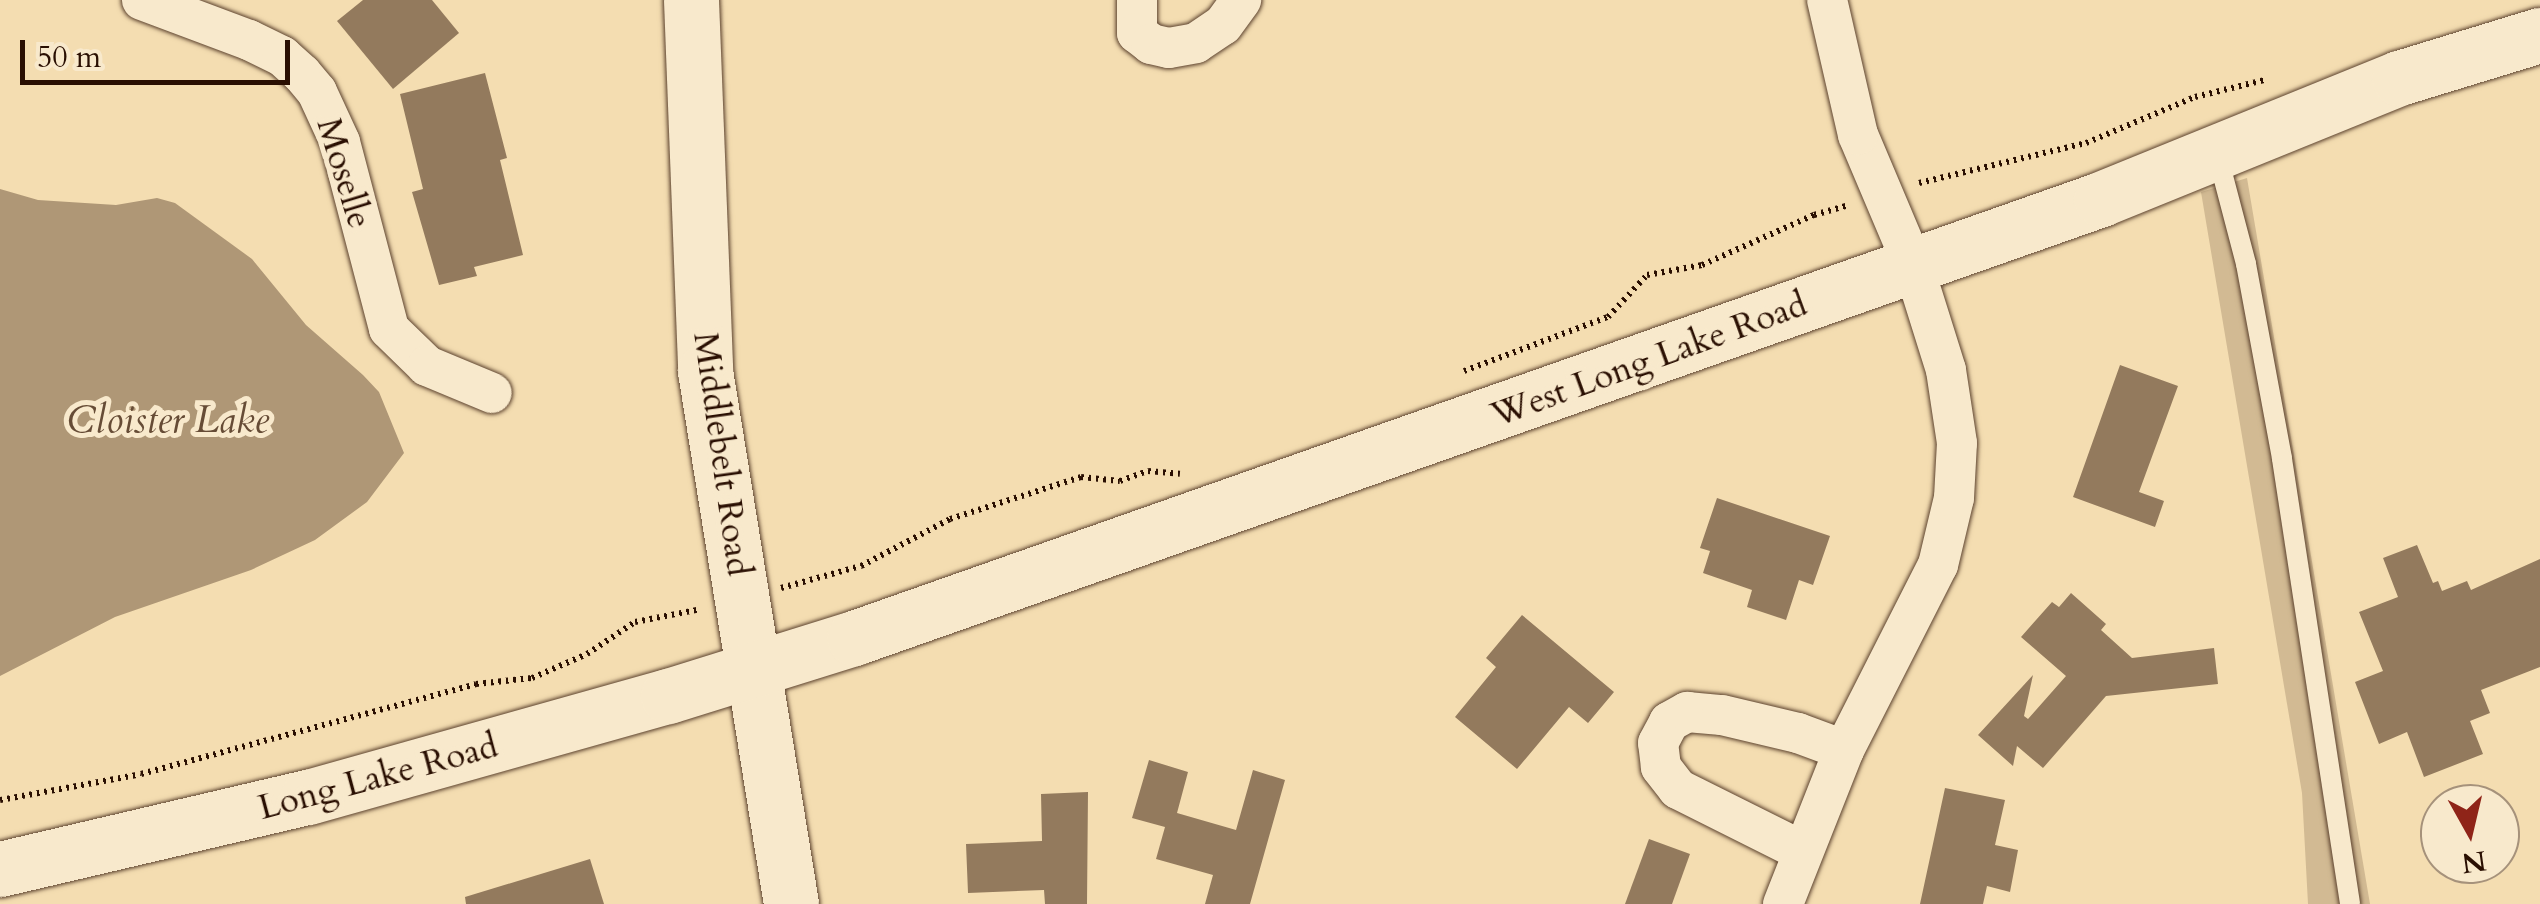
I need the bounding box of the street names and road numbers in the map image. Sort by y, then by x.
street label: Moselle [307,113,381,233]
street label: West Long Lake Road [1485,283,1813,437]
street label: Middlebelt Road [684,329,760,579]
street label: Long Lake Road [254,725,502,829]

